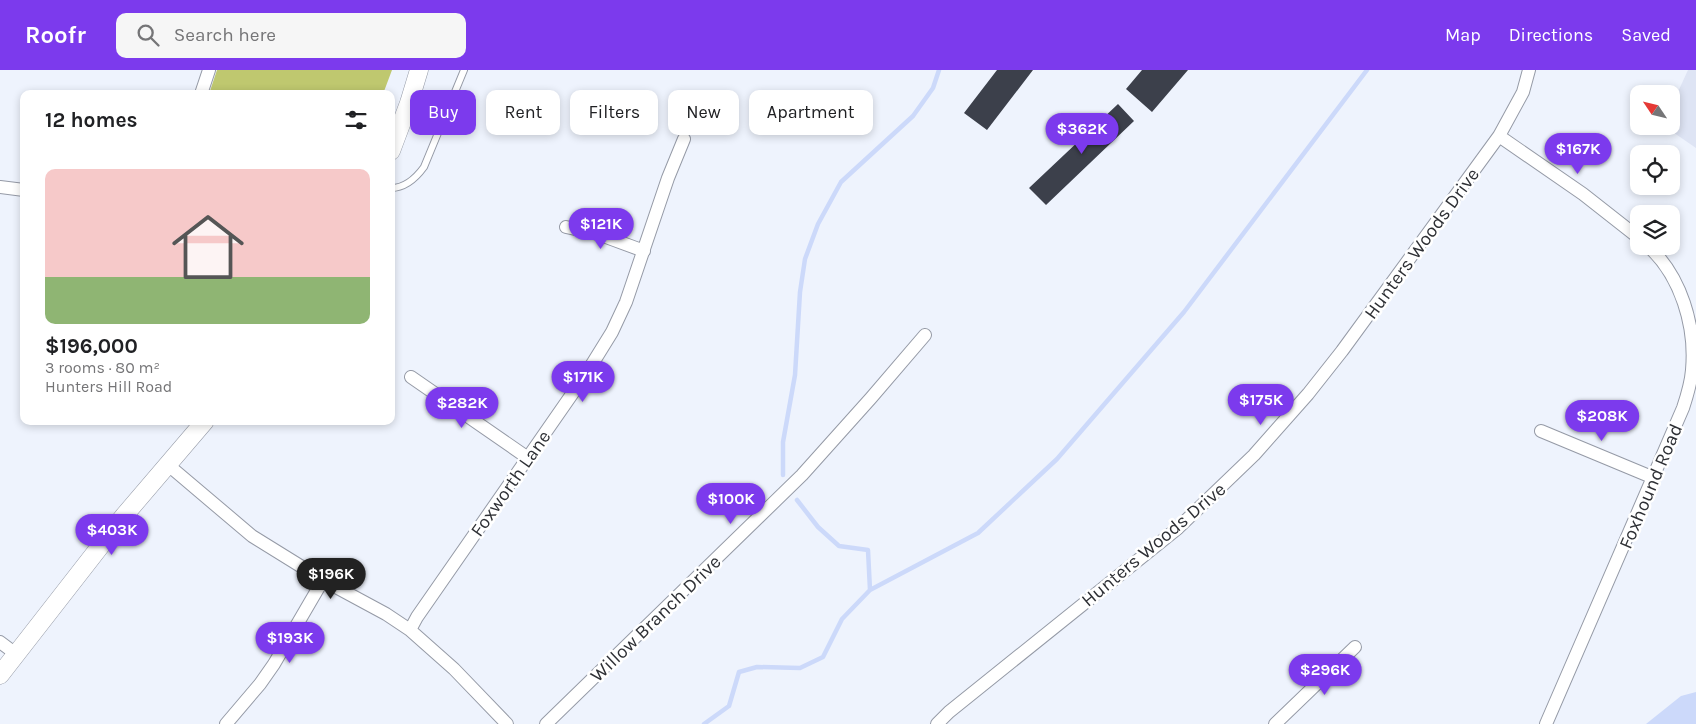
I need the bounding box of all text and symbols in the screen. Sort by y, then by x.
search box [116,13,466,58]
text: Roofr [25,21,86,49]
icon: search [134,21,162,49]
text: Search here [174,24,276,46]
text: Map [1445,24,1481,46]
text: Directions [1509,24,1593,46]
text: Saved [1621,24,1671,46]
north arrow [1630,85,1680,135]
map controls [1630,85,1680,255]
chip: Buy [410,90,476,135]
chip: Rent [486,90,560,135]
chip: Filters [570,90,658,135]
chip: New [668,90,739,135]
chip: Apartment [749,90,873,135]
icon: filters [342,106,370,134]
text: 12 homes [45,108,138,132]
pin: $362K [1047,112,1117,155]
text: $362K [1057,119,1107,138]
pin: $167K [1543,132,1613,175]
text: $167K [1556,139,1600,158]
button: locate [1630,145,1680,195]
street label: Hunters Woods Drive [1360,164,1484,323]
icon: home [163,202,253,292]
button: layers [1630,205,1680,255]
pin: $121K [566,208,636,250]
text: $121K [580,214,622,233]
text: $196,000 [45,334,138,358]
text: 3 rooms · 80 m² [45,358,160,377]
pin: $171K [548,360,618,403]
text: $171K [563,367,603,386]
text: Hunters Hill Road [45,377,172,396]
pin: $175K [1226,384,1296,426]
pin: $282K [427,386,497,429]
text: $175K [1239,390,1283,409]
text: $282K [436,393,488,412]
pin: $208K [1567,400,1637,442]
text: $208K [1576,406,1628,425]
street label: Foxhound Road [1615,420,1687,552]
street label: Foxworth Lane [466,426,555,541]
street label: Hunters Woods Drive [1077,478,1230,611]
pin: $100K [696,482,766,525]
text: $100K [707,489,755,508]
pin: $403K [77,514,147,556]
text: $403K [86,520,138,539]
street label: Willow Branch Drive [586,551,725,687]
pin: $196K [296,558,366,600]
text: $196K [308,564,354,583]
pin: $193K [255,622,325,664]
text: $193K [267,628,313,647]
pin: $296K [1290,654,1360,696]
text: $296K [1300,660,1350,679]

